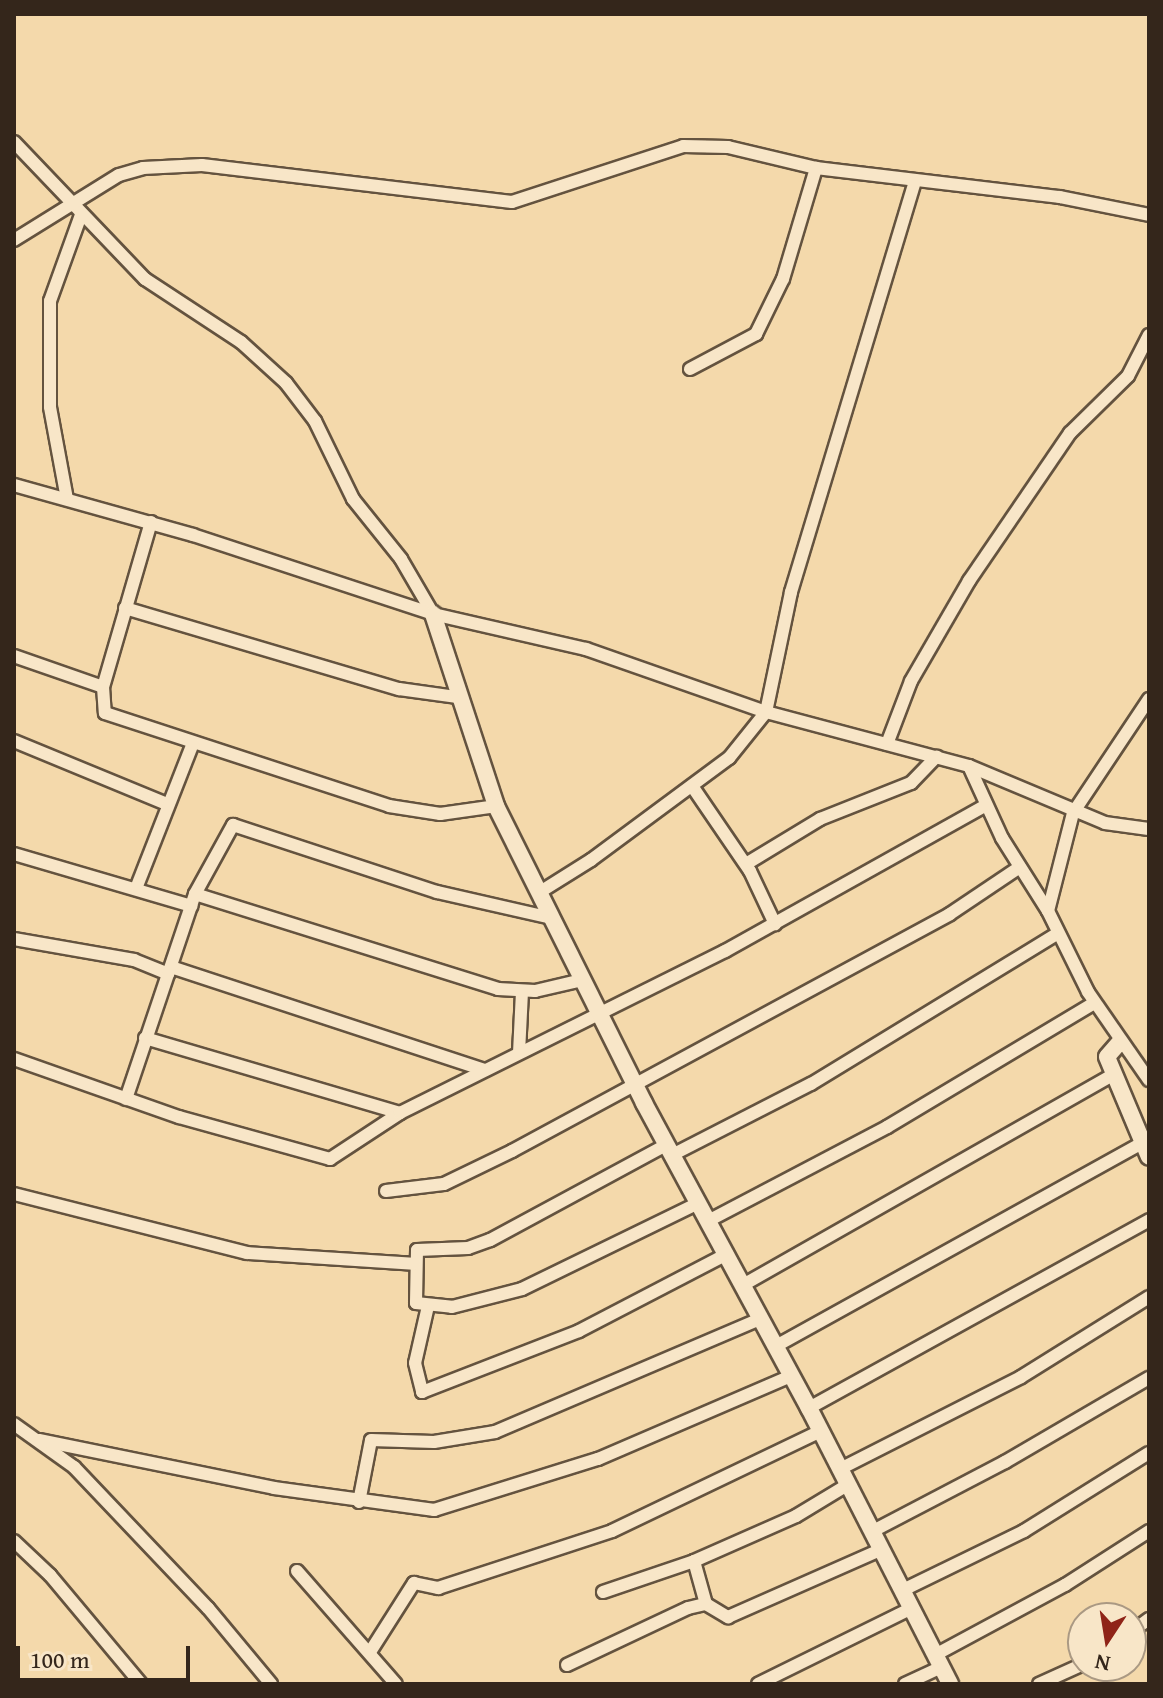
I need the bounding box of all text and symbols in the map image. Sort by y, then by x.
north arrow [1067,1602,1147,1682]
scale bar [20,1630,194,1680]
text: 100 m [30,1642,90,1677]
text: N [1092,1646,1113,1681]

